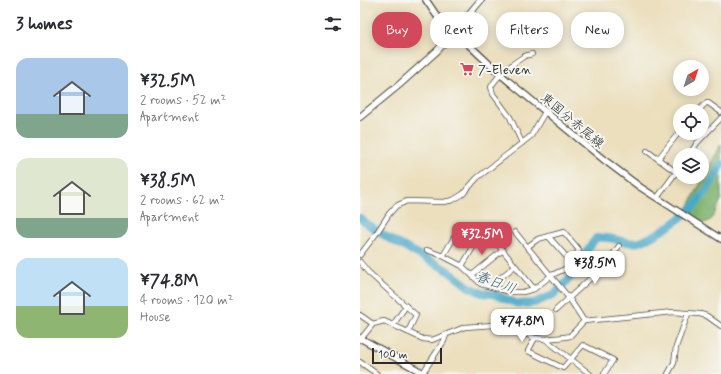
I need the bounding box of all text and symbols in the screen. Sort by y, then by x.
chip: Buy [372,12,422,48]
chip: Rent [430,12,488,48]
chip: Filters [496,12,563,48]
chip: New [571,12,624,48]
text: 3 homes [16,13,73,35]
icon: filters [322,13,344,35]
north arrow [673,60,709,96]
map controls [673,60,709,184]
supermarket icon: 7-Eleven [459,61,475,77]
place label: 7-Eleven [478,62,531,79]
text: ¥32.5M [140,70,195,92]
icon: home [48,74,96,122]
street label: 東国分赤尾線 [537,90,608,153]
text: 2 rooms · 52 m² [140,92,226,109]
button: locate [673,104,709,140]
text: Apartment [140,109,199,126]
button: layers [673,148,709,184]
text: ¥38.5M [140,170,195,192]
icon: home [48,174,96,222]
text: 2 rooms · 62 m² [140,192,225,209]
text: Apartment [140,209,199,226]
pin: ¥32.5M [449,222,515,256]
text: ¥32.5M [461,226,503,243]
pin: ¥38.5M [562,251,628,285]
text: ¥38.5M [574,255,616,272]
water label: 春日川 [473,267,518,299]
text: ¥74.8M [140,270,198,292]
icon: home [48,274,96,322]
text: 4 rooms · 120 m² [140,292,233,309]
text: House [140,309,171,326]
pin: ¥74.8M [489,309,555,343]
text: ¥74.8M [500,313,544,330]
scale bar [372,346,442,365]
text: 100 m [378,348,408,362]

